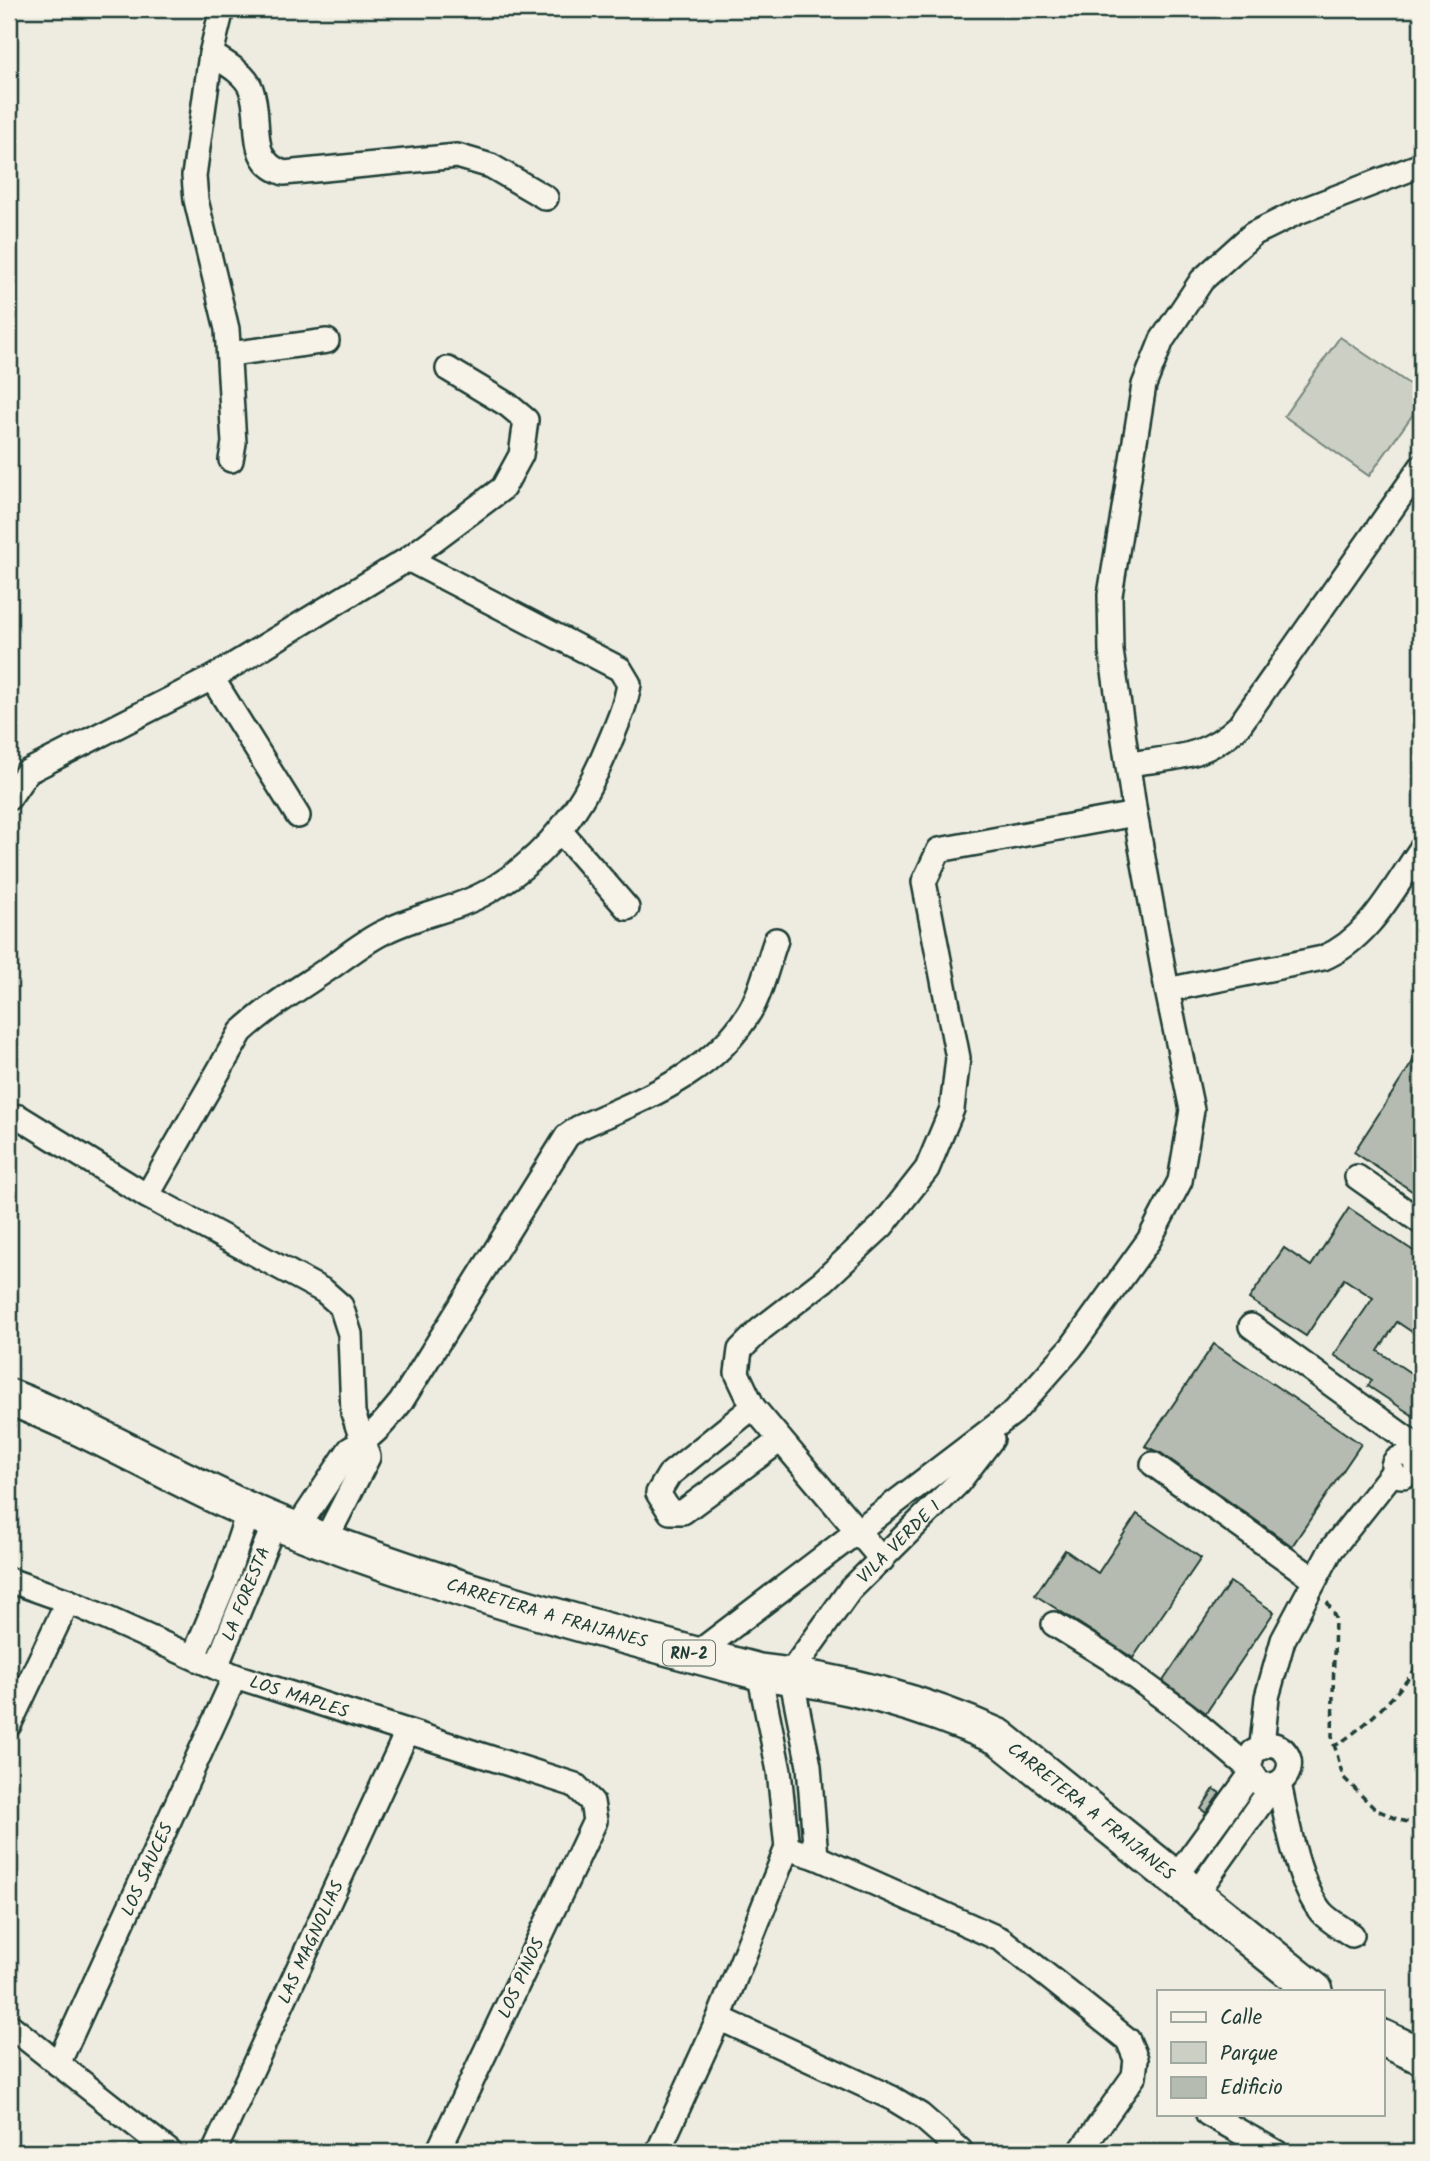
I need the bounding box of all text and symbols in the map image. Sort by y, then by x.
street label: VILA VERDE I [851,1494,948,1592]
street label: LA FORESTA [215,1543,279,1646]
street label: CARRETERA A FRAIJANES [442,1571,651,1658]
road number: RN-2 [663,1640,715,1666]
street label: LOS MAPLES [245,1669,352,1728]
street label: CARRETERA A FRAIJANES [1000,1736,1181,1889]
street label: LOS SAUCES [114,1818,182,1921]
street label: LAS MAGNOLIAS [271,1876,353,2009]
street label: LOS PINOS [491,1933,554,2024]
legend [1157,1990,1384,2116]
text: Calle [1220,2002,1263,2035]
text: Parque [1220,2038,1278,2071]
text: Edificio [1220,2072,1283,2105]

